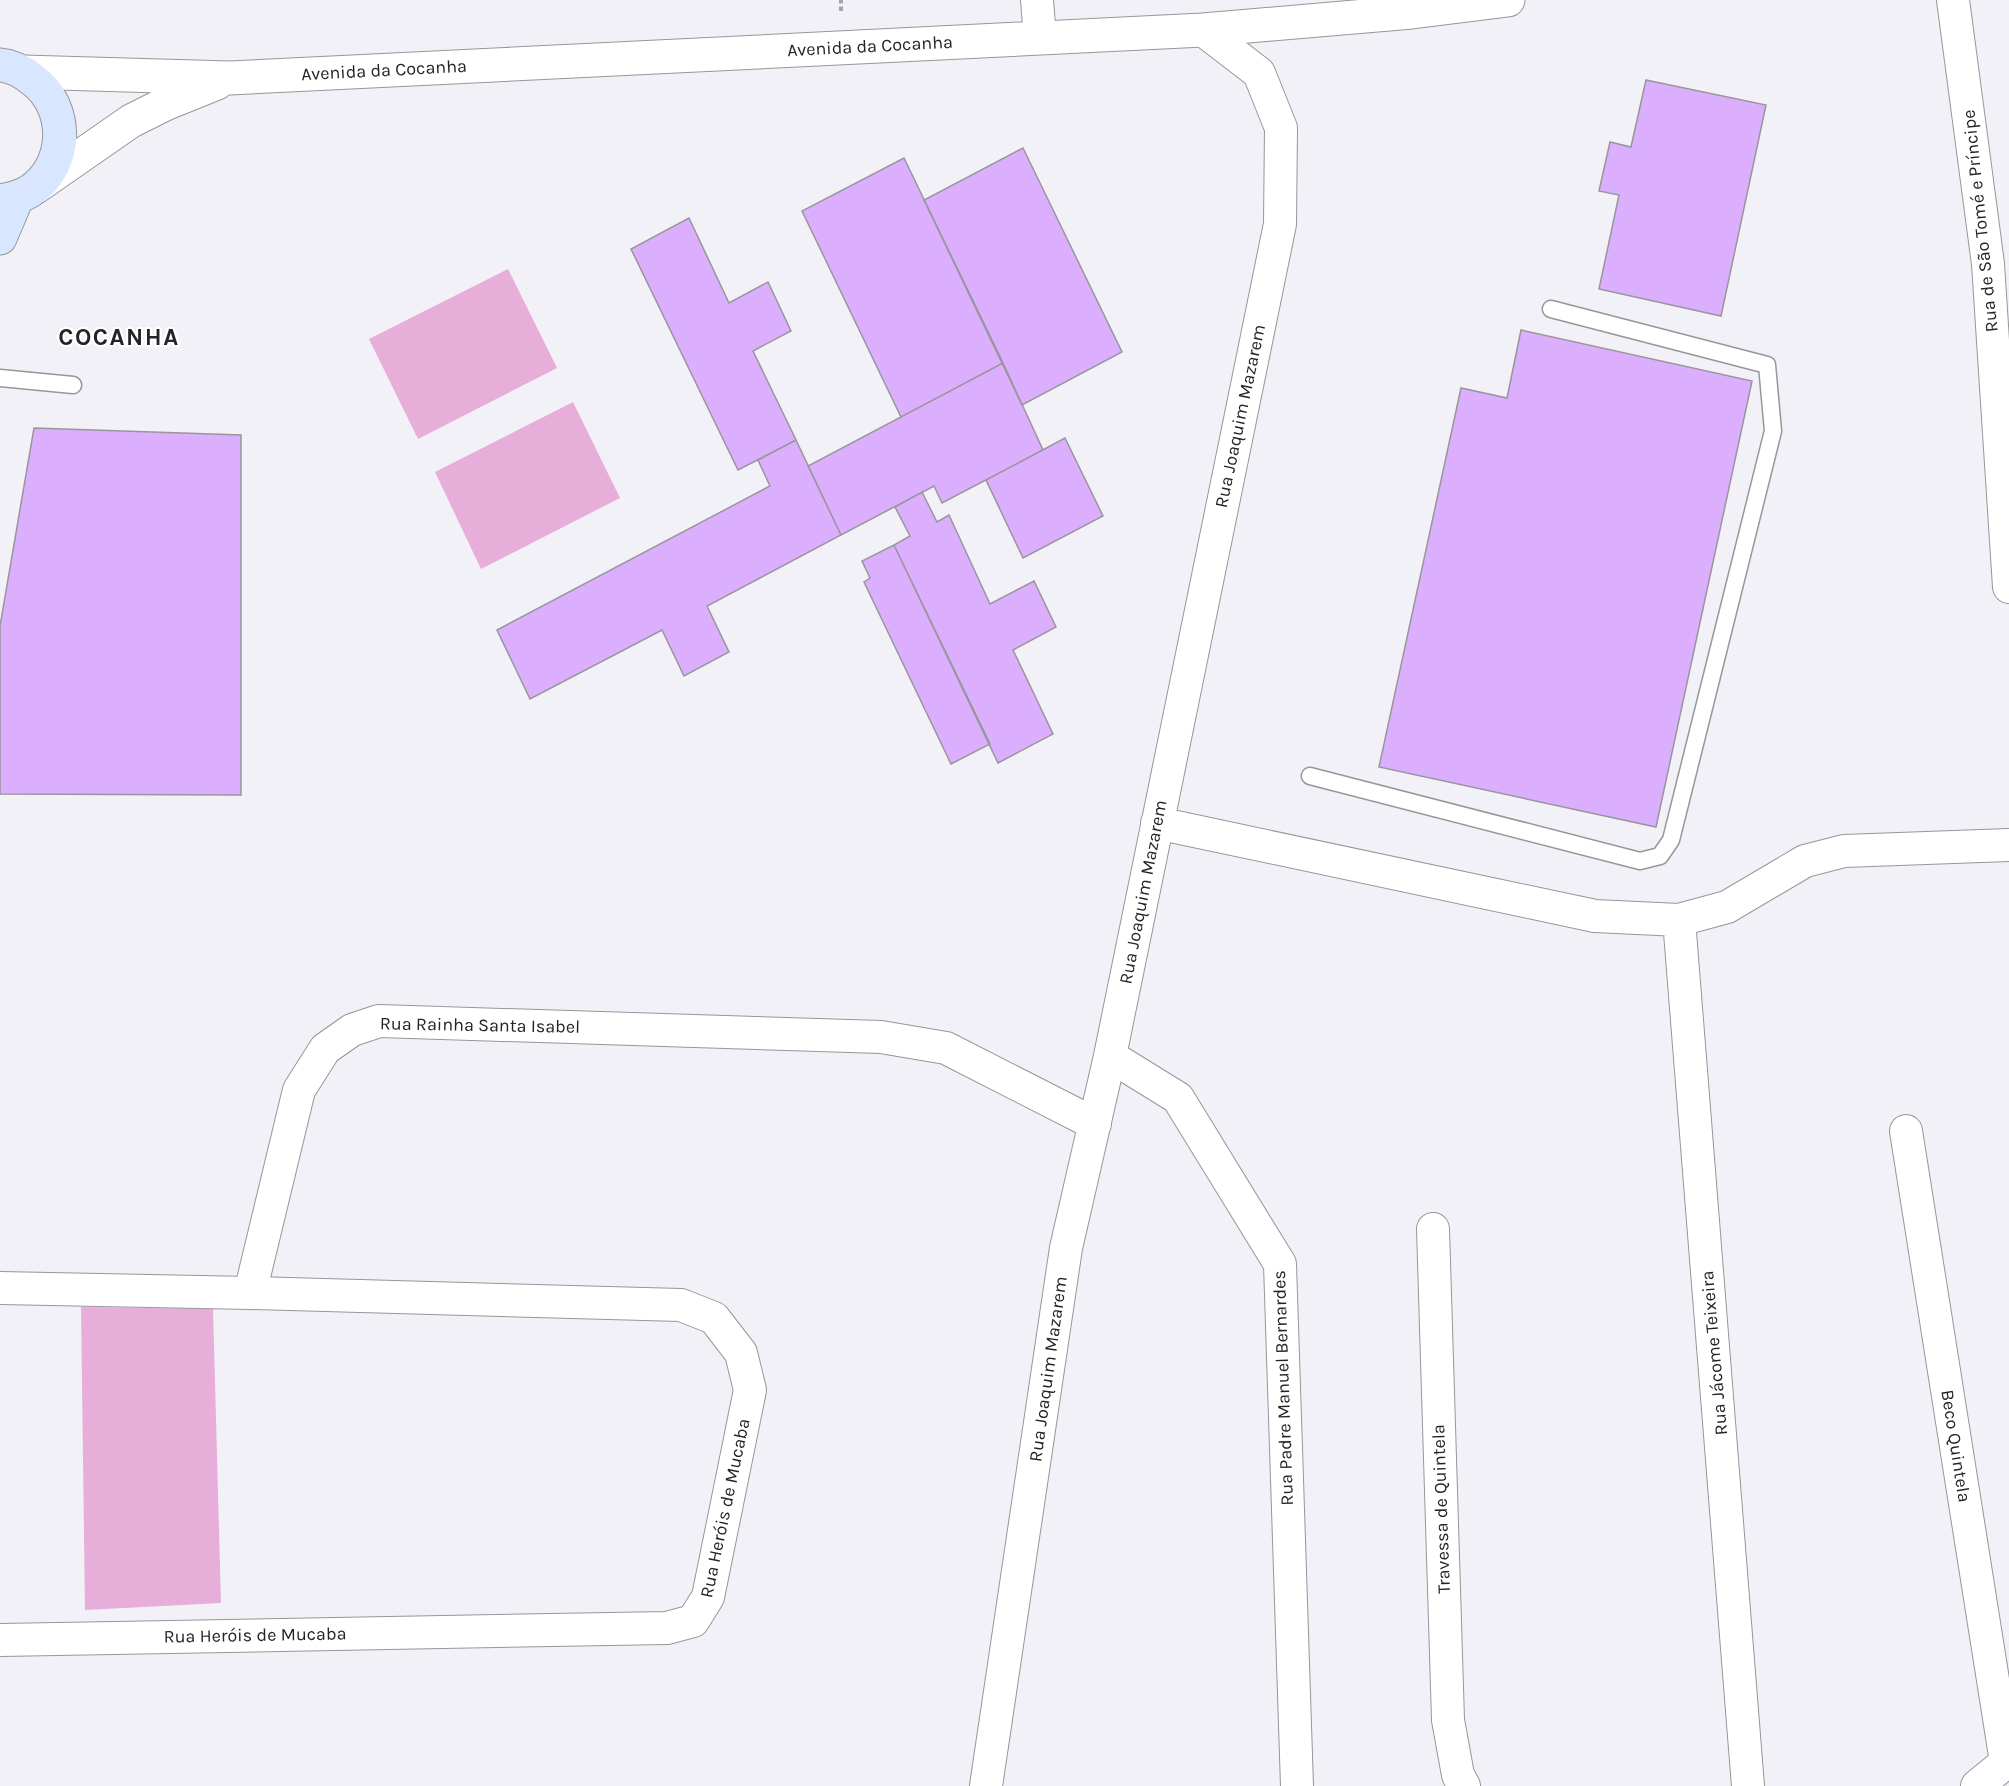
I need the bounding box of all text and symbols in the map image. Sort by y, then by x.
street label: Avenida da Cocanha [787,31,953,61]
street label: Avenida da Cocanha [301,55,467,85]
street label: Rua de São Tomé e Príncipe [1957,109,2003,333]
street label: Rua Joaquim Mazarem [1210,322,1270,510]
district label: COCANHA [58,323,180,351]
street label: Rua Joaquim Mazarem [1114,798,1172,986]
street label: Rua Rainha Santa Isabel [380,1012,580,1038]
street label: Rua Padre Manuel Bernardes [1268,1270,1298,1506]
street label: Rua Jácome Teixeira [1696,1270,1732,1436]
street label: Rua Joaquim Mazarem [1024,1275,1072,1463]
street label: Beco Quintela [1936,1388,1976,1504]
street label: Rua Heróis de Mucaba [695,1416,755,1600]
street label: Travessa de Quintela [1427,1424,1455,1594]
street label: Rua Heróis de Mucaba [163,1622,347,1648]

